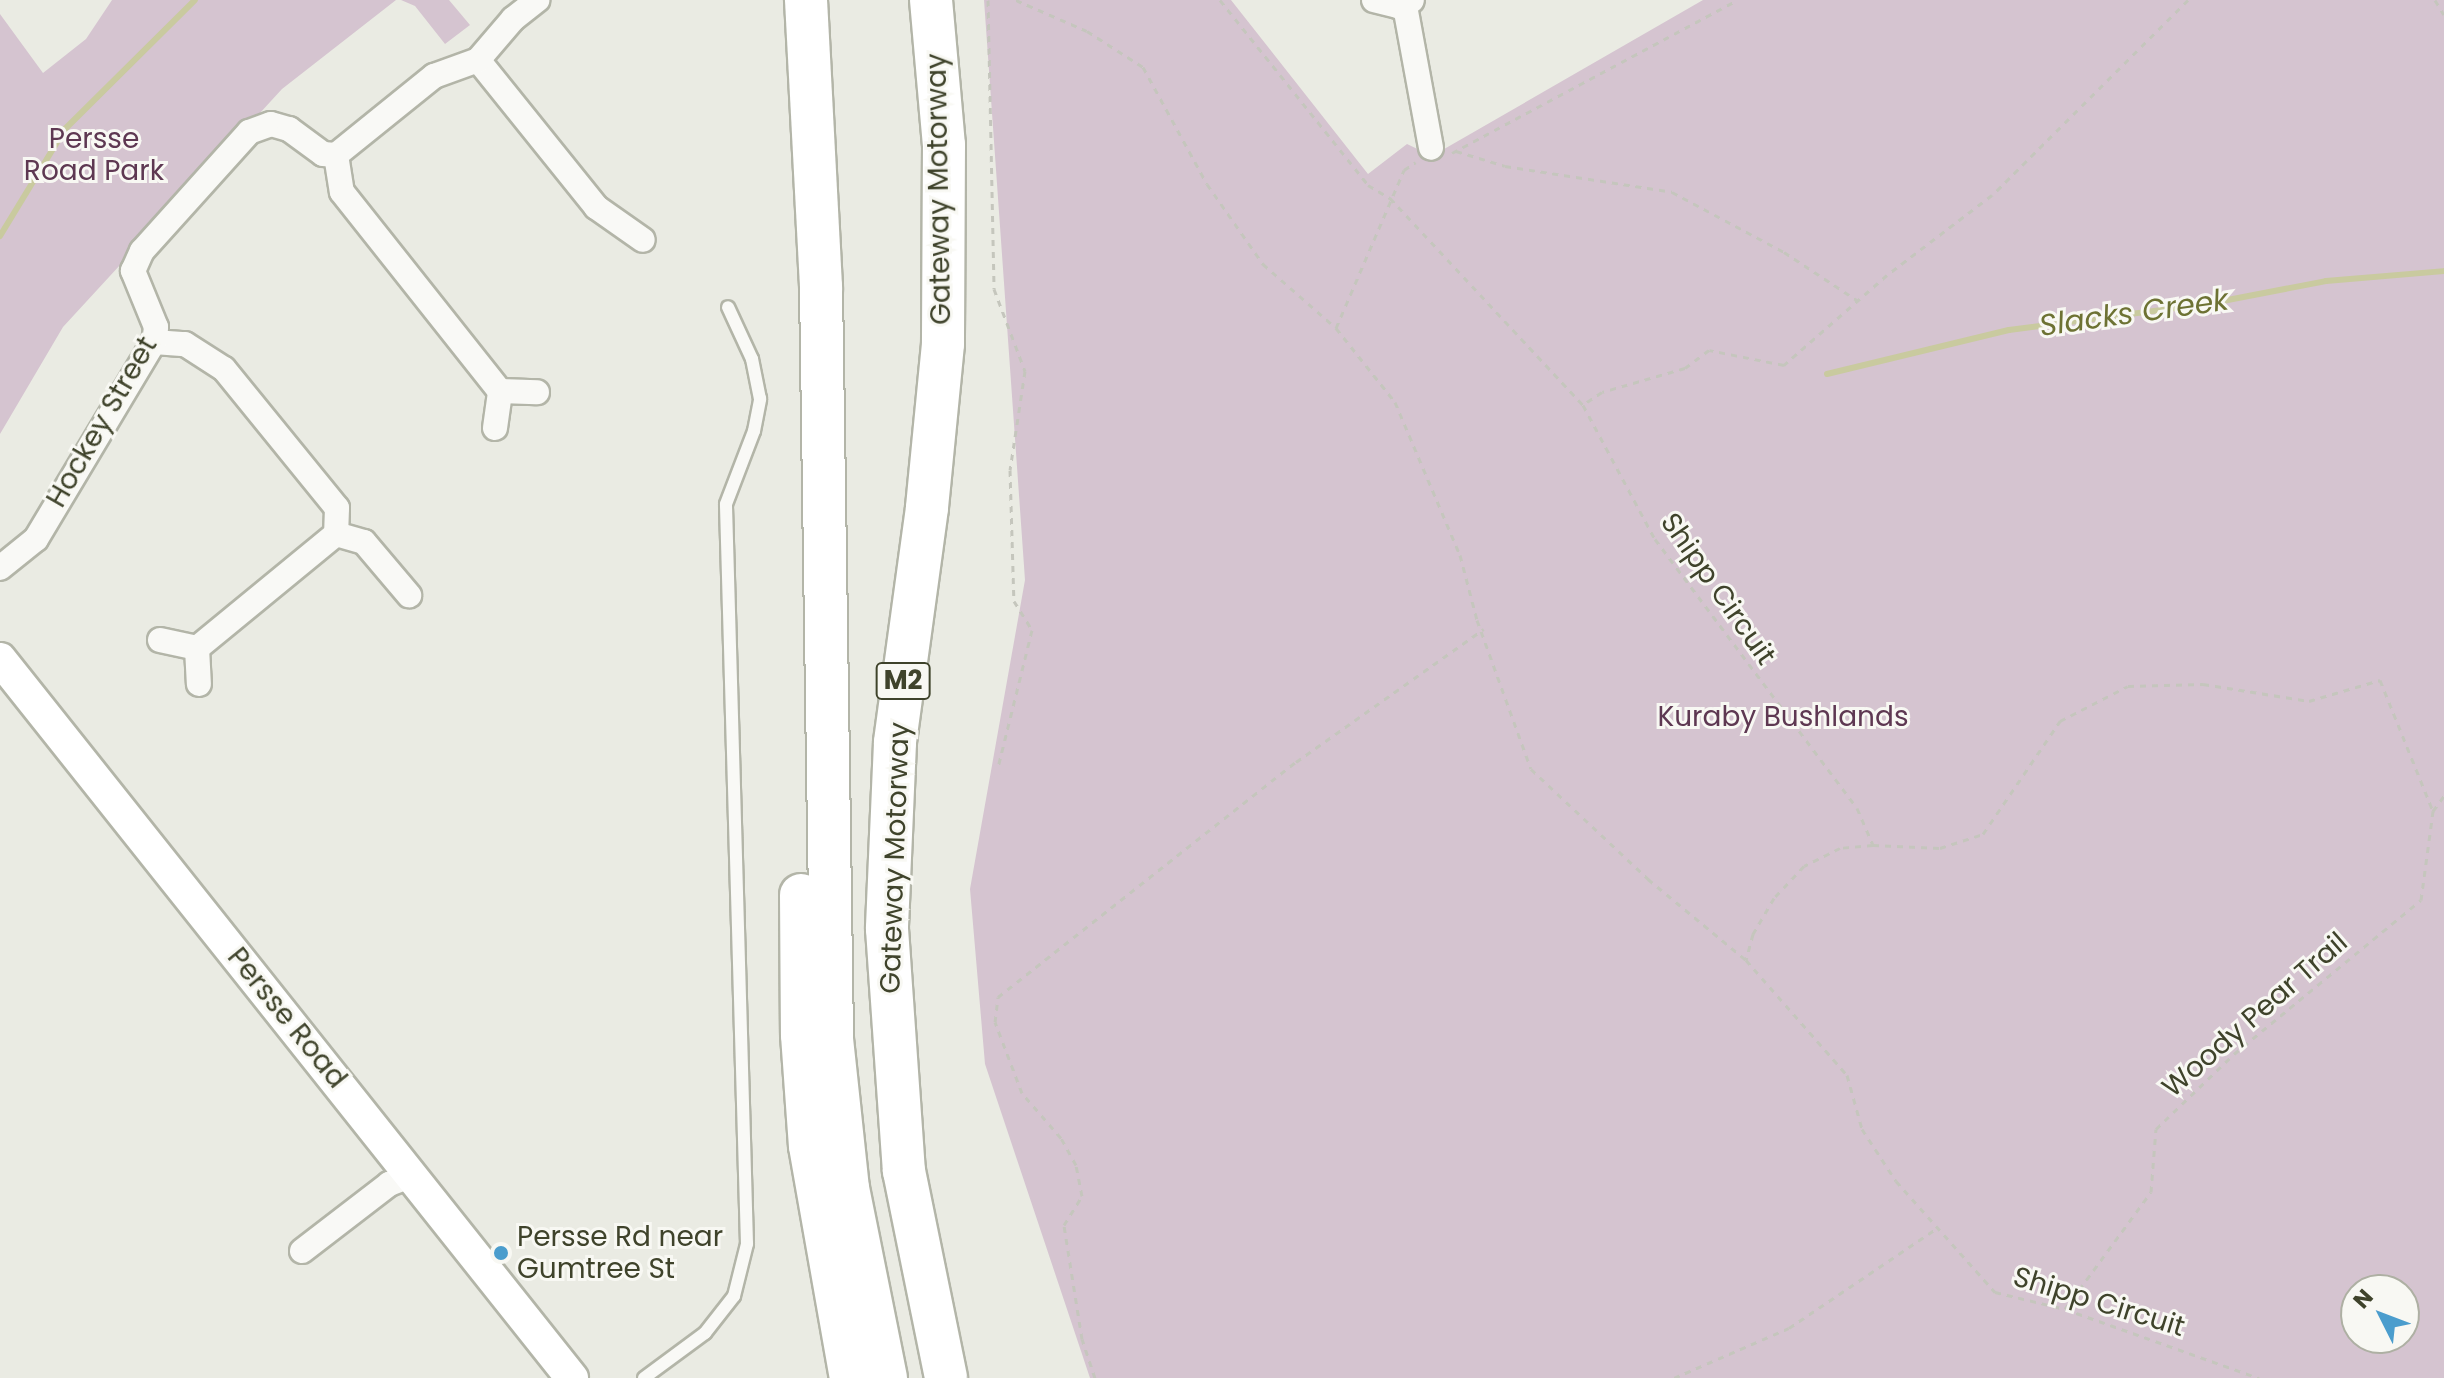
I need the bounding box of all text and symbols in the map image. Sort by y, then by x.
street label: Gateway Motorway [920,53,958,325]
park label: Persse Road Park [24,122,164,188]
water label: Slacks Creek [2037,282,2231,344]
street label: Hockey Street [40,331,164,513]
street label: Shipp Circuit [1653,507,1783,671]
road number: M2 [875,659,931,703]
park label: Kuraby Bushlands [1657,700,1909,734]
street label: Gateway Motorway [873,722,917,994]
street label: Woody Pear Trail [2156,926,2354,1104]
street label: Persse Road [220,941,354,1095]
place label: Persse Rd near Gumtree St [517,1220,723,1286]
marker: Persse Rd near Gumtree St [492,1244,510,1262]
street label: Shipp Circuit [2009,1260,2189,1344]
north arrow [2340,1274,2420,1354]
text: N [2346,1282,2380,1315]

